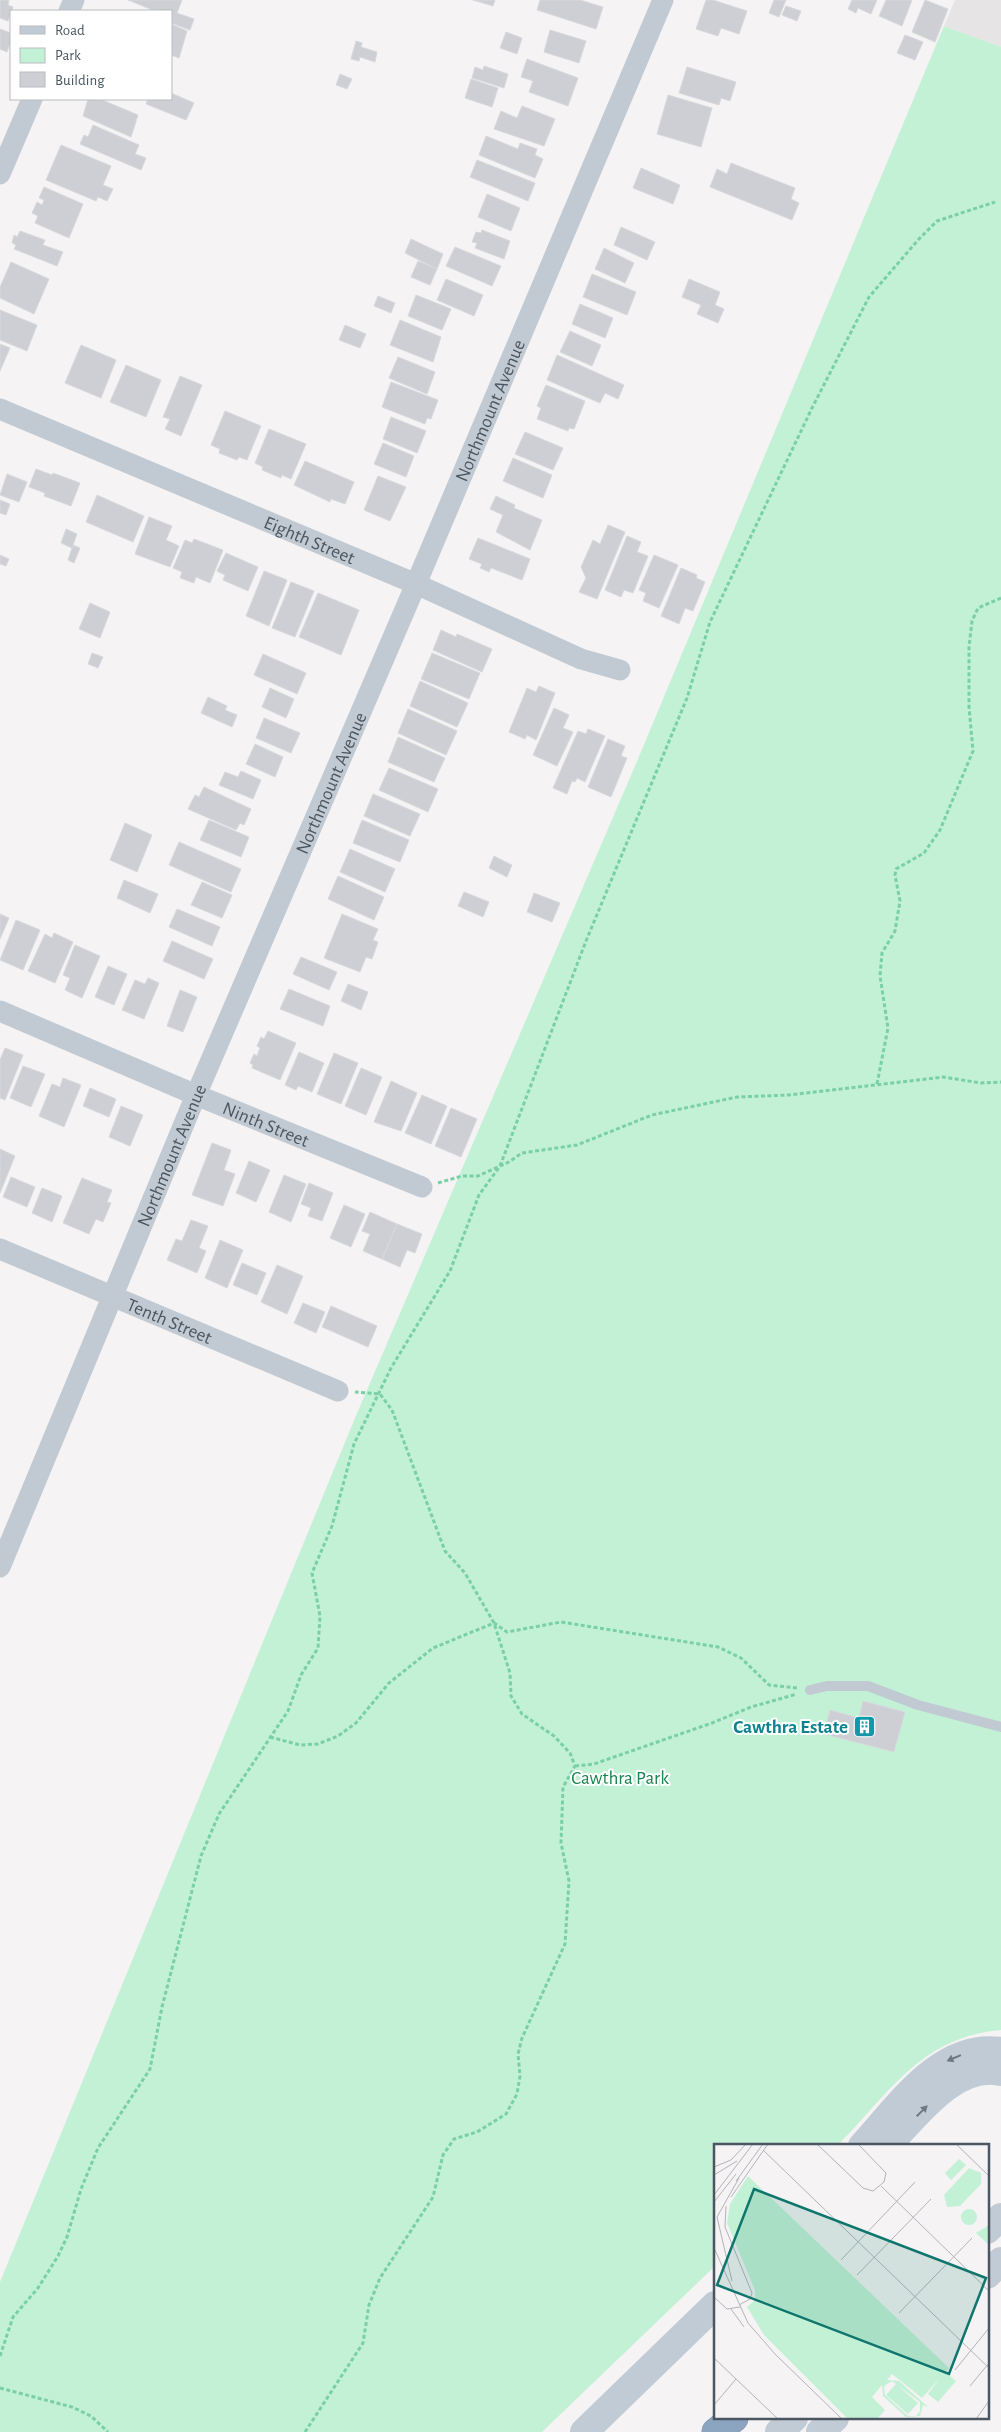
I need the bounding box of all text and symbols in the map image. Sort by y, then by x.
legend [10,10,172,100]
text: Road [55,23,85,38]
text: Park [55,48,81,63]
text: Building [55,73,105,88]
street label: Northmount Avenue [452,337,529,485]
street label: Eighth Street [261,513,357,568]
street label: Northmount Avenue [293,710,371,857]
street label: Northmount Avenue [134,1082,210,1230]
street label: Ninth Street [220,1099,311,1151]
street label: Tenth Street [124,1295,214,1348]
building icon: Cawthra Estate [852,1714,876,1738]
place label: Cawthra Estate [733,1718,848,1737]
park label: Cawthra Park [571,1769,669,1788]
one-way arrow [947,2055,961,2063]
one-way arrow [915,2105,927,2117]
inset map [714,2144,988,2420]

